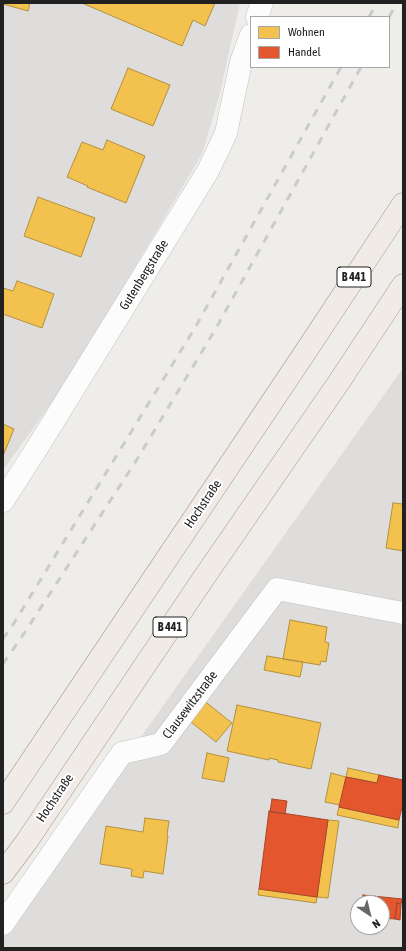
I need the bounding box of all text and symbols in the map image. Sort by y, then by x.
legend [250,16,390,68]
text: Wohnen [288,25,325,39]
text: Handel [288,45,321,59]
street label: Gutenbergstraße [116,237,172,313]
road number: B 441 [337,267,371,287]
street label: Hochstraße [181,477,225,531]
road number: B 441 [153,617,187,637]
street label: Clausewitzstraße [159,668,221,742]
street label: Hochstraße [33,771,77,825]
north arrow [350,895,390,935]
text: N [370,917,382,931]

